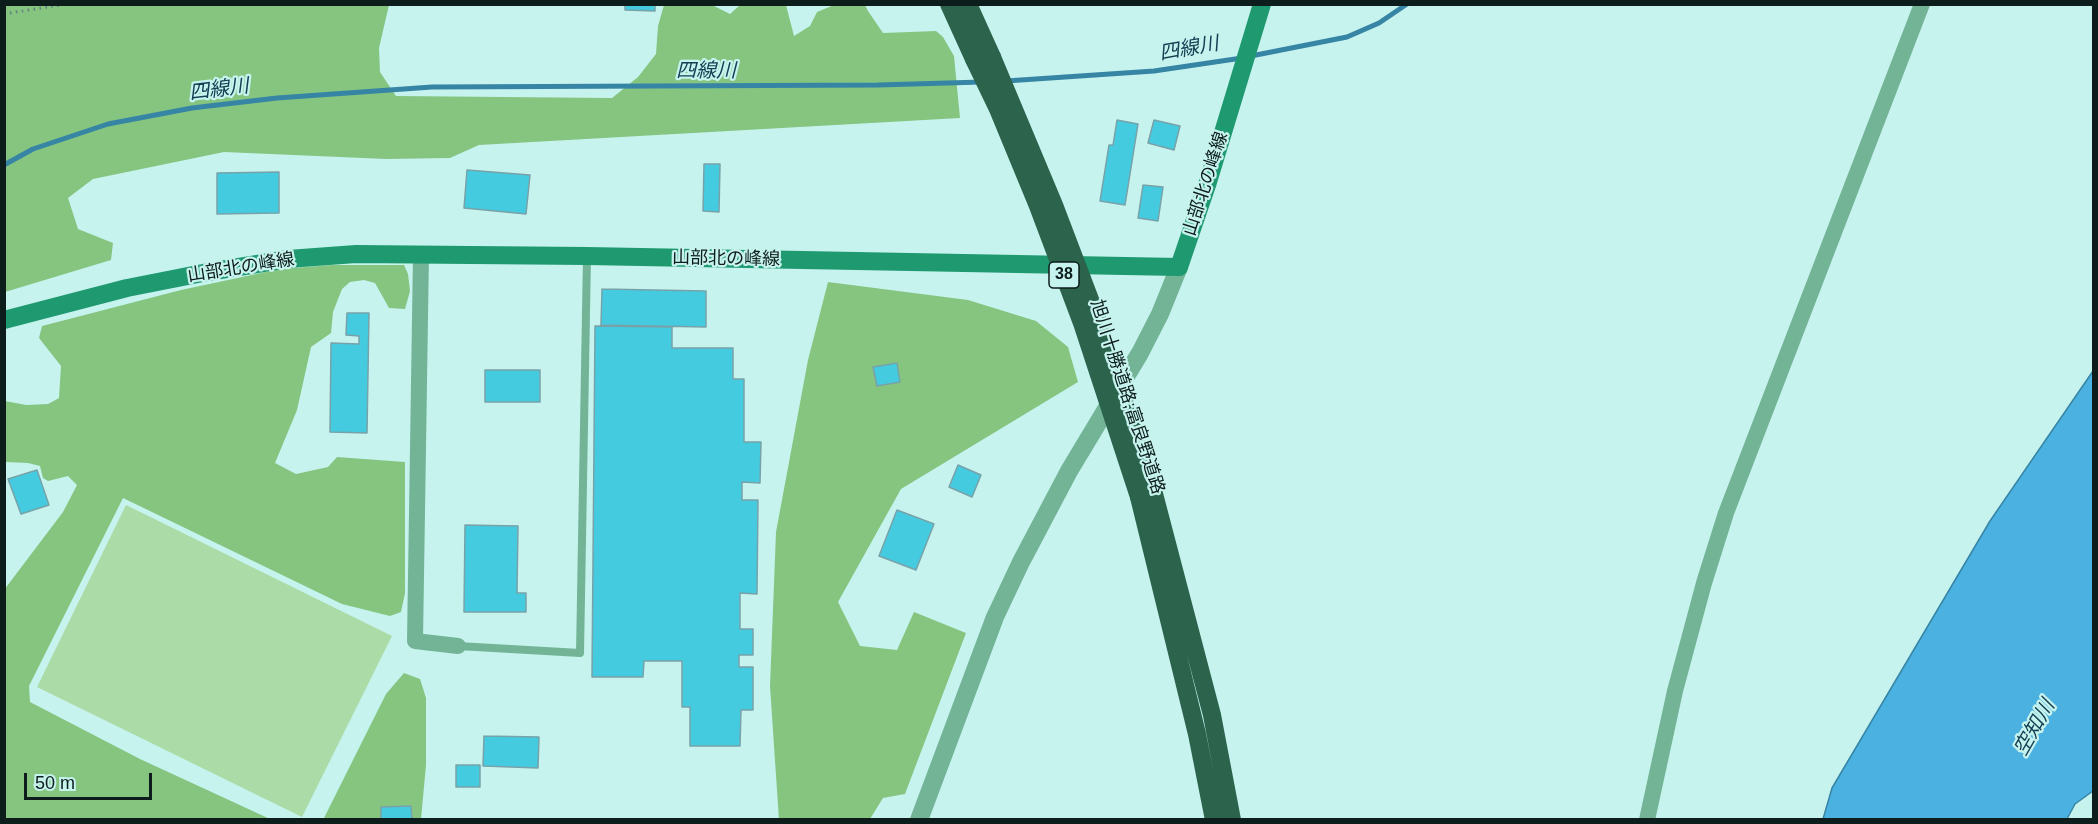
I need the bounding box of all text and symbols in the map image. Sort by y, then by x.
water label: 四線川 [1157,32,1221,66]
water label: 四線川 [676,59,736,83]
water label: 四線川 [188,74,250,106]
street label: 山部北の峰線 [1179,129,1233,239]
street label: 山部北の峰線 [672,247,780,271]
street label: 山部北の峰線 [186,249,296,287]
road number: 38 [1049,262,1079,288]
street label: 旭川十勝道路;富良野道路 [1085,297,1169,497]
water label: 空知川 [2010,696,2060,760]
scale bar [27,761,154,799]
text: 50 m [35,773,75,793]

